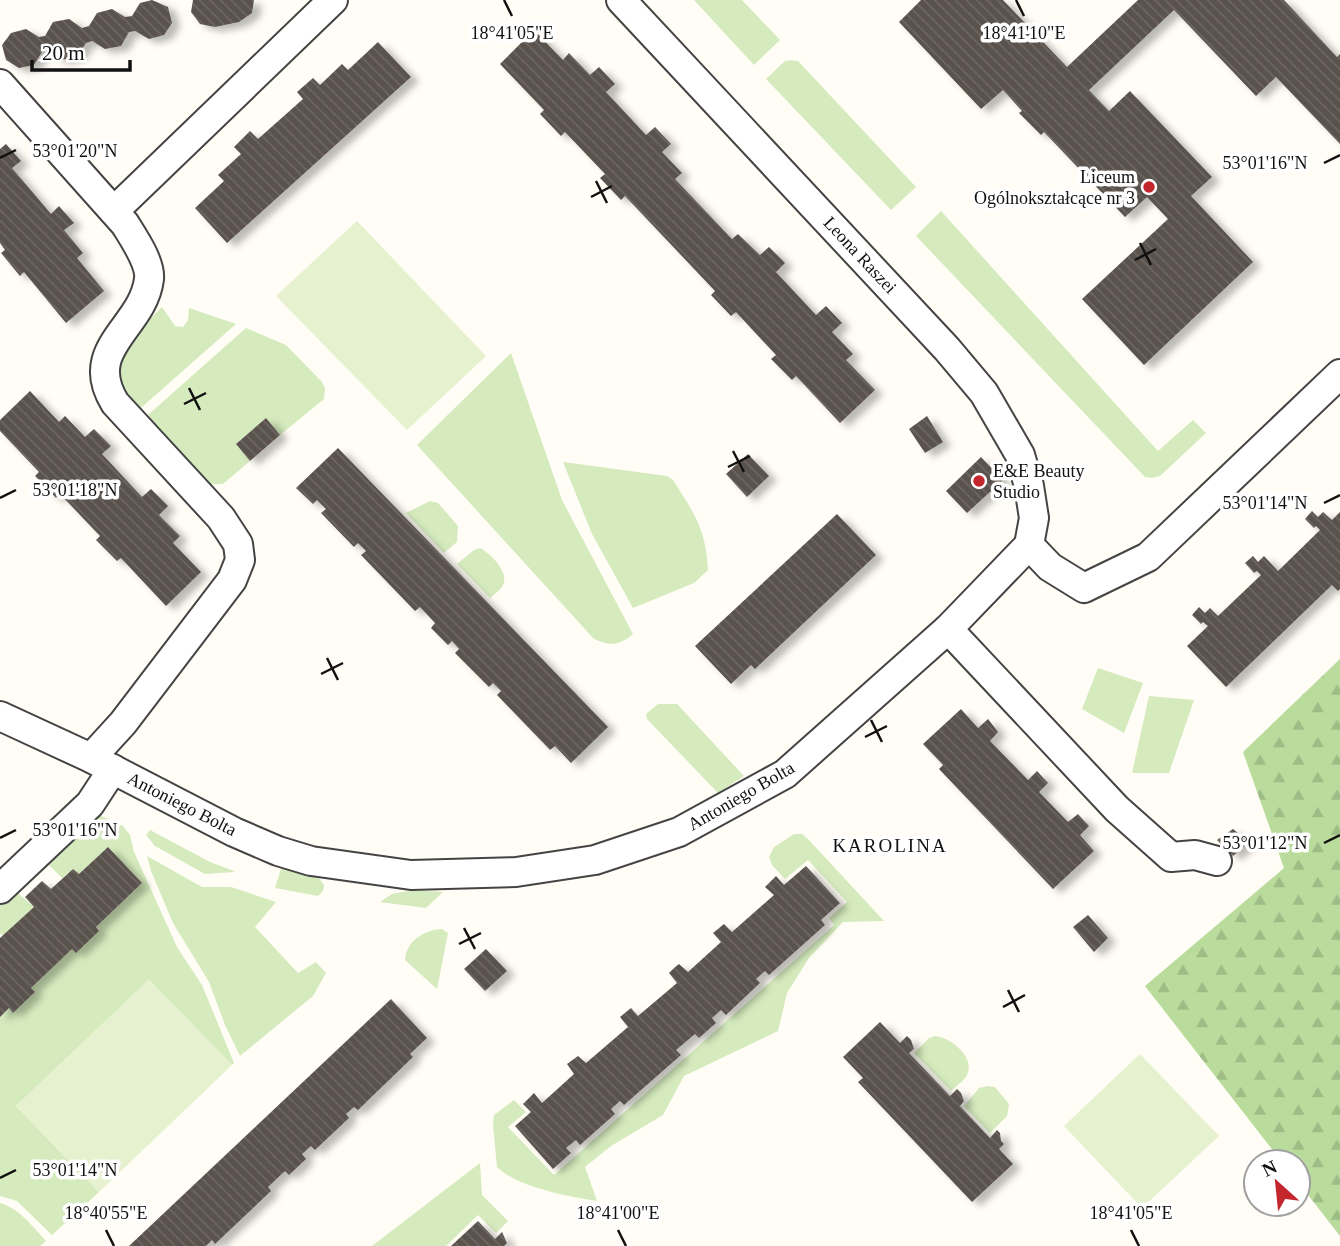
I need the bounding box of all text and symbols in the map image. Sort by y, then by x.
text: 18°41'05"E [471,23,553,43]
text: 18°41'10"E [983,23,1065,43]
scale bar [32,28,130,72]
text: 20 m [42,41,85,65]
text: 53°01'20"N [33,141,117,161]
text: 53°01'16"N [1223,153,1307,173]
place label: Liceum Ogólnokształcące nr 3 [974,167,1135,208]
marker: Liceum Ogólnokształcące nr 3 [1141,179,1157,195]
street label: Leona Raszei [819,213,901,297]
place label: E&E Beauty Studio [993,461,1084,502]
marker: E&E Beauty Studio [971,473,987,489]
text: 53°01'18"N [33,480,117,500]
text: 53°01'14"N [1223,493,1307,513]
street label: Antoniego Bolta [684,757,798,835]
street label: Antoniego Bolta [124,768,240,840]
text: 53°01'16"N [33,820,117,840]
text: 53°01'12"N [1223,833,1307,853]
district label: KAROLINA [832,835,948,856]
north arrow [1242,1148,1312,1218]
text: N [1259,1156,1281,1181]
text: 53°01'14"N [33,1160,117,1180]
text: 18°40'55"E [65,1203,147,1223]
text: 18°41'00"E [577,1203,659,1223]
text: 18°41'05"E [1090,1203,1172,1223]

